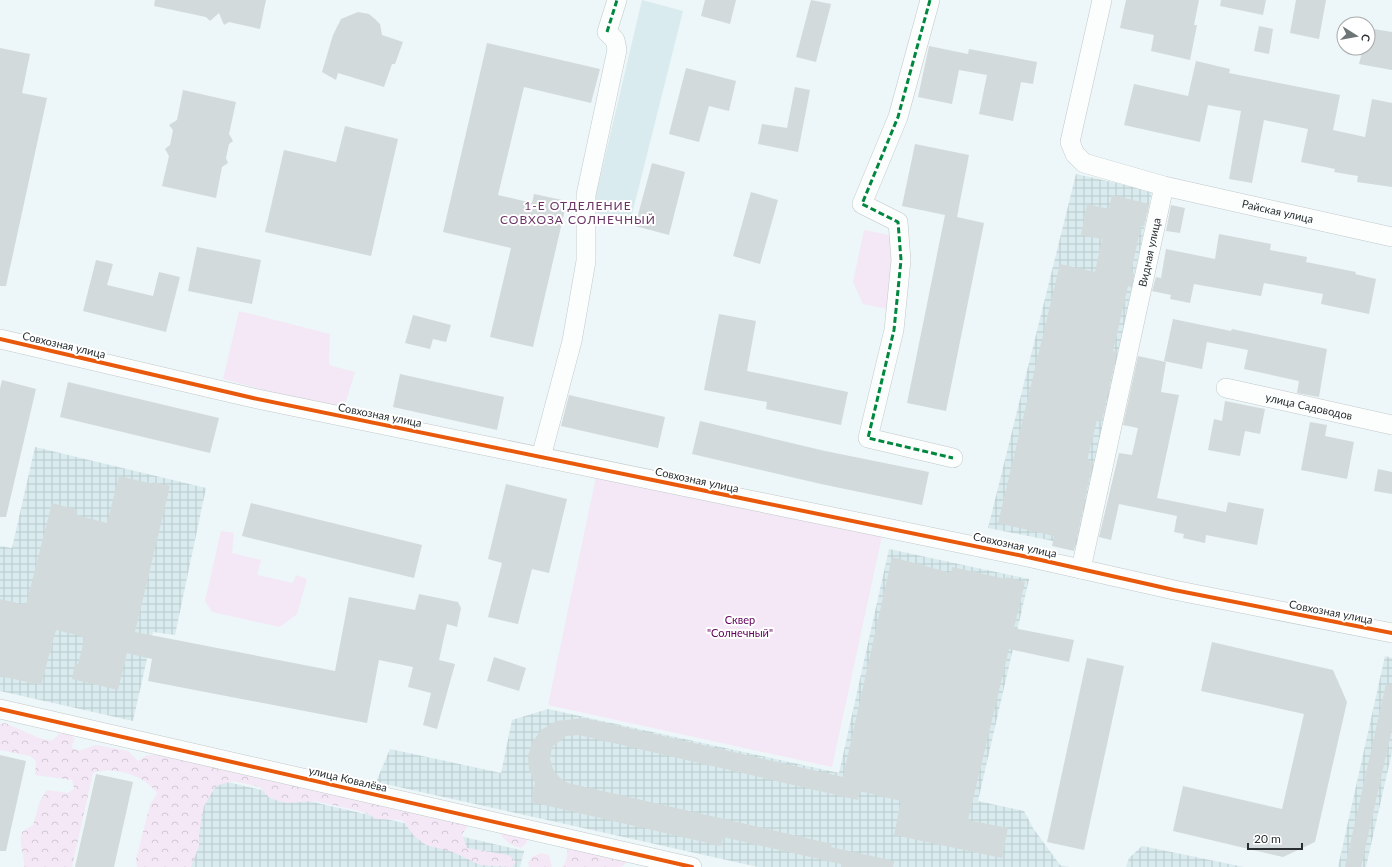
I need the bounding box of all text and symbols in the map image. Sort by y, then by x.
north arrow [1336,16,1376,56]
text: С [1359,33,1373,44]
street label: Райская улица [1241,197,1315,225]
district label: 1-Е ОТДЕЛЕНИЕ СОВХОЗА СОЛНЕЧНЫЙ [500,198,656,227]
street label: Видная улица [1135,217,1163,288]
street label: Совхозная улица [21,329,107,360]
street label: улица Садоводов [1264,390,1354,422]
street label: Совхозная улица [337,400,423,429]
street label: Совхозная улица [654,464,740,495]
street label: Совхозная улица [972,529,1058,560]
street label: Совхозная улица [1288,597,1374,626]
park label: Сквер "Солнечный" [707,613,773,639]
street label: улица Ковалёва [308,763,389,794]
scale bar [1248,825,1302,851]
text: 20 m [1254,831,1281,846]

